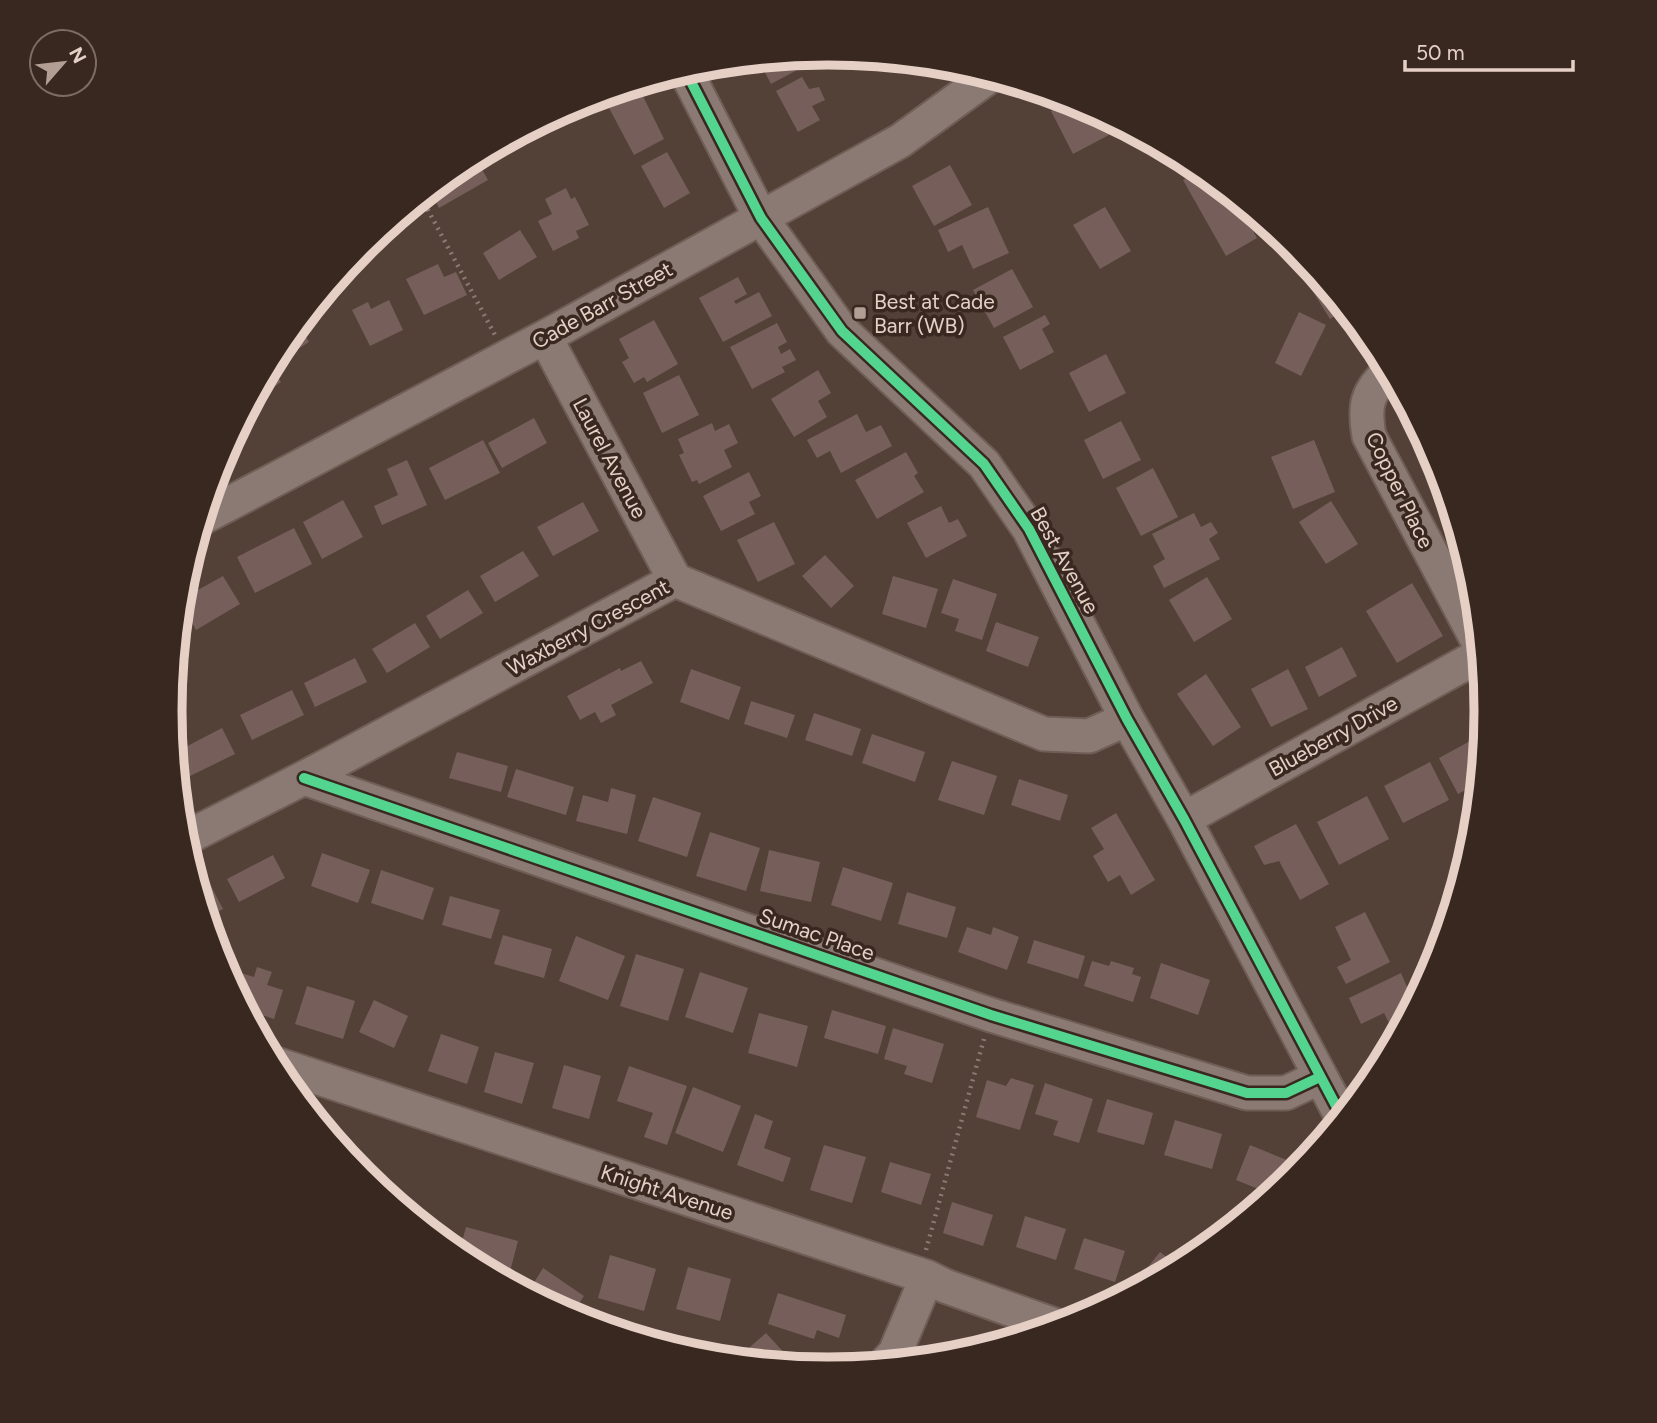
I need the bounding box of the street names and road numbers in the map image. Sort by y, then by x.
street label: Cade Barr Street [527,256,677,354]
street label: Laurel Avenue [568,394,652,522]
street label: Copper Place [1361,428,1439,552]
street label: Best Avenue [1025,502,1105,618]
street label: Waxberry Crescent [503,574,673,680]
street label: Blueberry Drive [1264,690,1402,782]
street label: Sumac Place [756,903,878,965]
street label: Knight Avenue [598,1159,736,1225]

